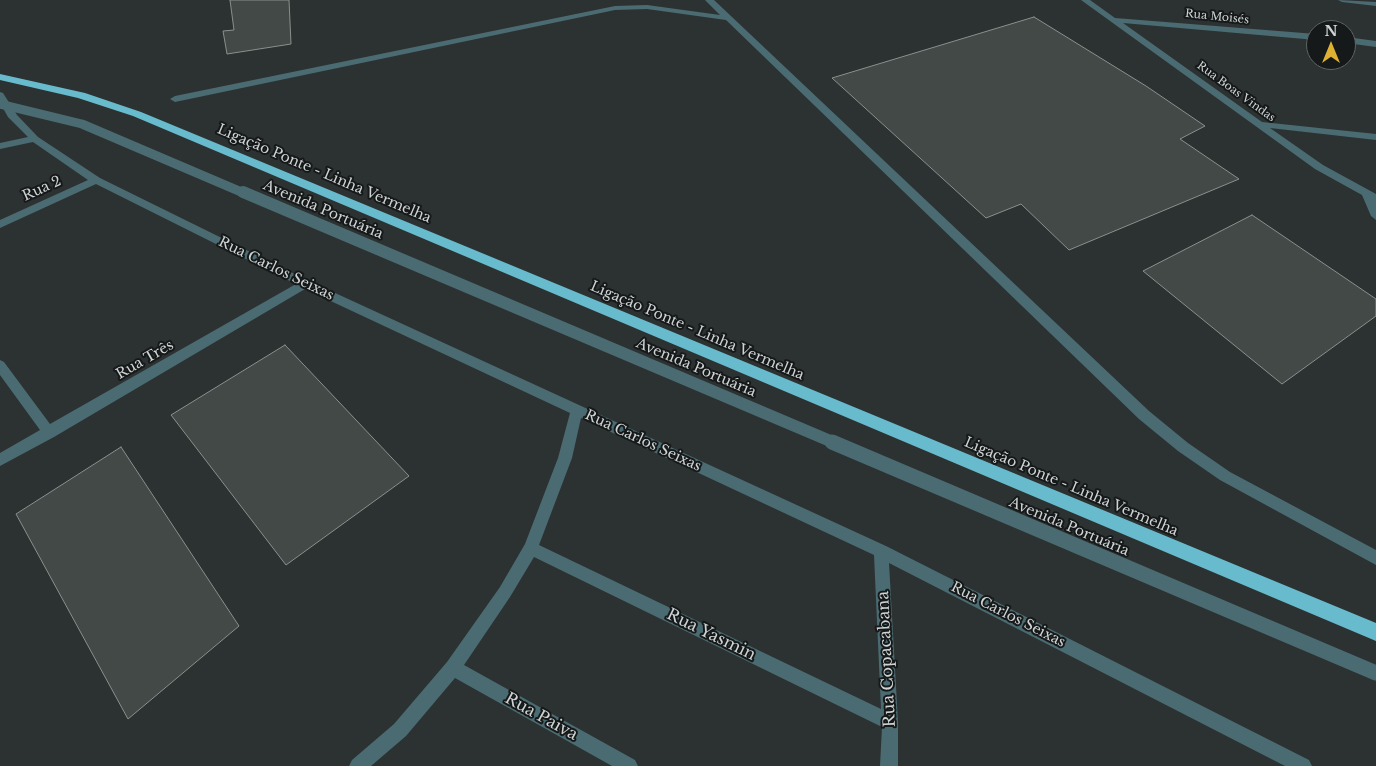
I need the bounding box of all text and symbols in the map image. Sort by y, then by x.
street label: Rua Moisés [1184,7,1250,27]
north arrow [1306,20,1356,70]
text: N [1324,22,1338,40]
street label: Rua Boas Vindas [1194,59,1278,125]
street label: Ligação Ponte - Linha Vermelha [214,121,434,227]
street label: Rua 2 [20,173,64,205]
street label: Avenida Portuária [261,177,385,243]
street label: Rua Carlos Seixas [216,234,336,304]
street label: Ligação Ponte - Linha Vermelha [587,278,807,384]
street label: Avenida Portuária [634,335,758,401]
street label: Rua Três [113,337,177,383]
street label: Rua Carlos Seixas [582,407,704,475]
street label: Ligação Ponte - Linha Vermelha [961,434,1181,540]
street label: Avenida Portuária [1007,494,1131,560]
street label: Rua Carlos Seixas [948,579,1068,651]
street label: Rua Copacabana [874,590,900,728]
street label: Rua Yasmin [663,605,759,665]
street label: Rua Paiva [501,689,581,745]

